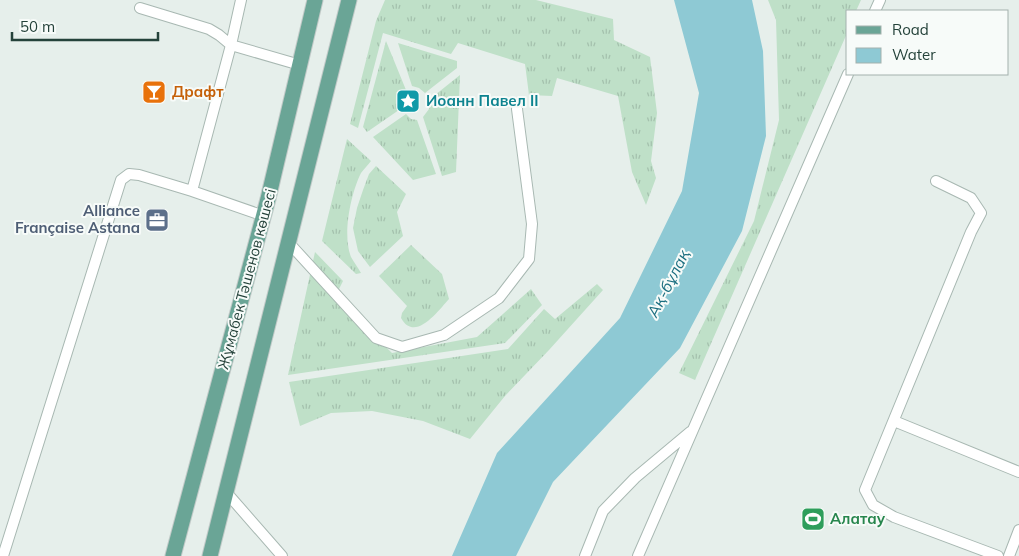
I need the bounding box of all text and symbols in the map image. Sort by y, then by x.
scale bar [12,10,159,42]
legend [846,10,1009,75]
text: 50 m [20,17,55,36]
text: Road [892,20,929,39]
text: Water [892,45,936,64]
bar icon: Драфт [141,79,167,105]
place label: Драфт [172,82,224,101]
place icon: Иоанн Павел II [395,88,421,114]
place label: Иоанн Павел II [426,91,539,110]
street label: Жұмабек Тәшенов көшесі [213,186,280,371]
place label: Alliance Française Astana [15,201,140,237]
office icon: Alliance Française Astana [144,207,170,233]
water label: Ақ-бұлақ [642,246,694,321]
sports icon: Алатау [800,506,826,532]
place label: Алатау [830,509,886,528]

